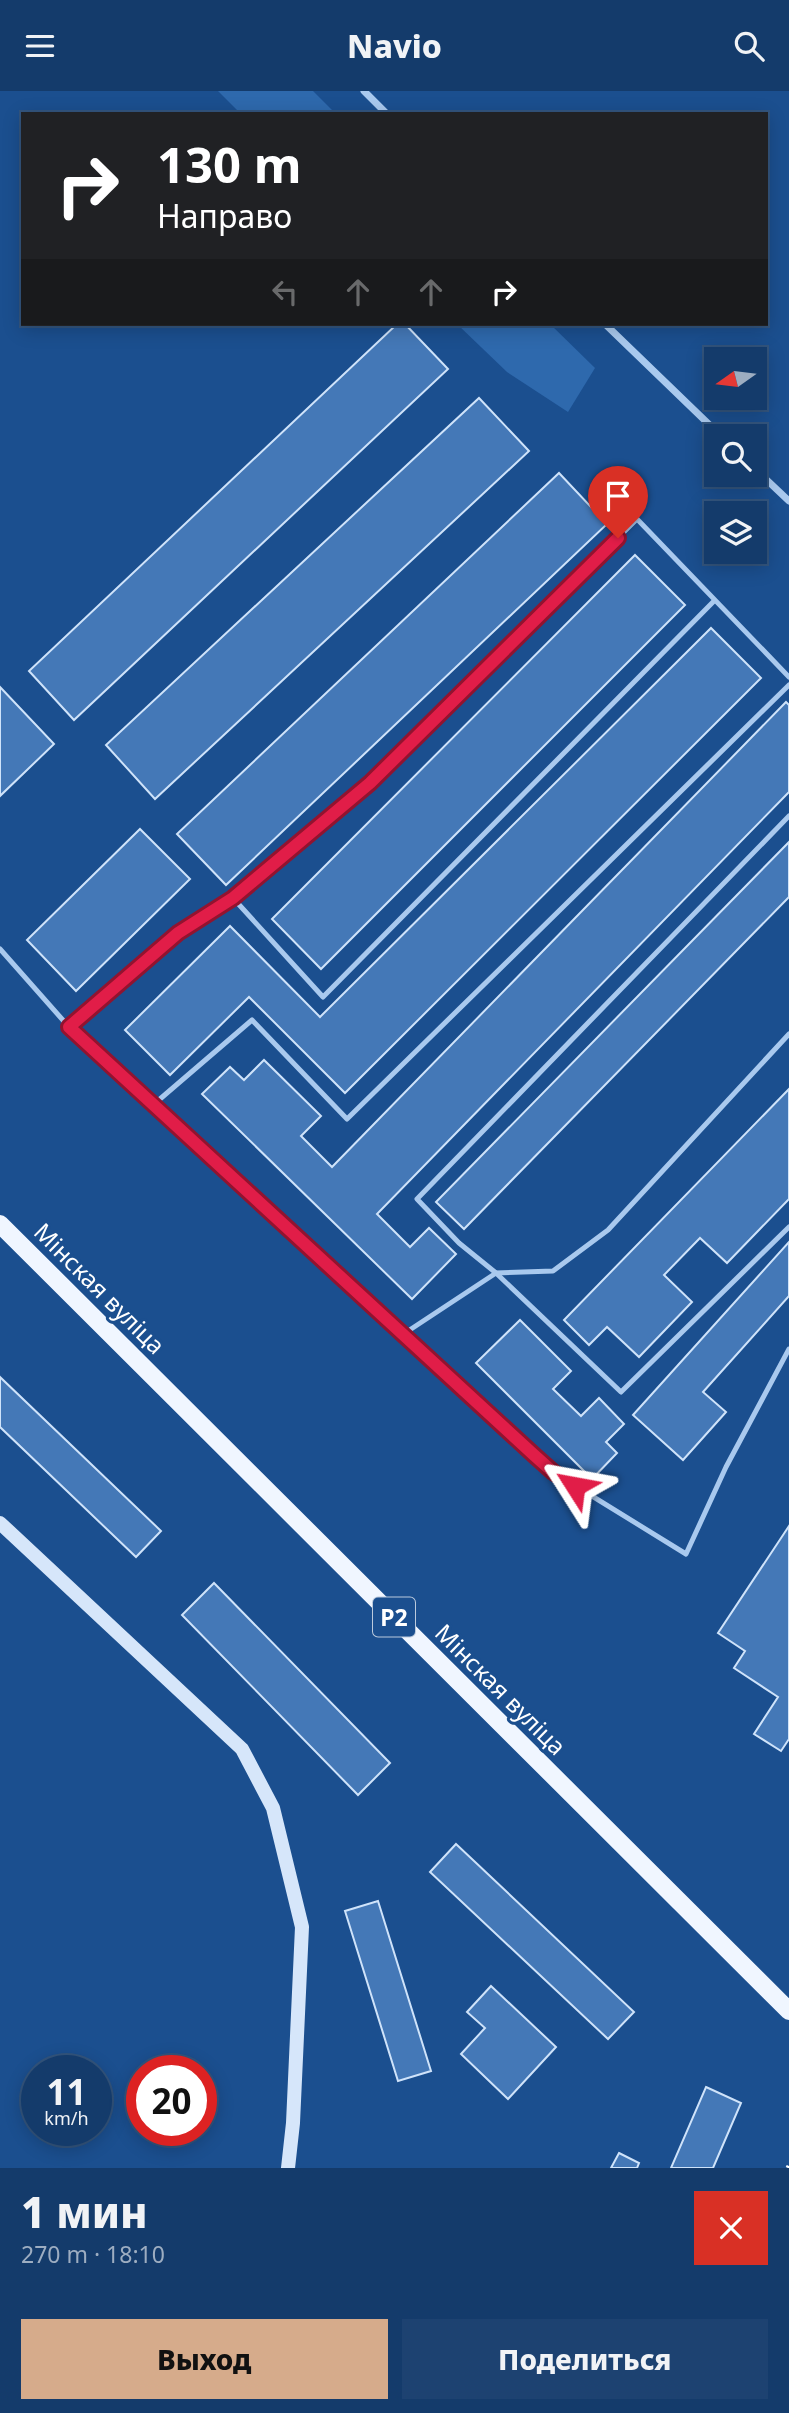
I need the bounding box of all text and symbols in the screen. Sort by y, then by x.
text: Navio [347,24,442,67]
icon: menu [21,27,59,65]
icon: search [730,27,768,65]
text: 130 m [157,131,302,197]
icon: right [42,140,133,231]
text: Направо [157,194,292,237]
icon: left [266,273,304,311]
icon: ahead [339,273,377,311]
icon: ahead [412,273,450,311]
icon: right [485,273,523,311]
north arrow [704,347,766,409]
map controls [704,347,767,564]
button: search [704,424,767,487]
pin [588,466,648,538]
icon: arrive [599,477,637,515]
button: layers [704,501,767,564]
street label: Мінская вуліца [27,1215,173,1361]
position arrow [538,1449,612,1523]
road number: Р2 [373,1597,415,1637]
street label: Мінская вуліца [428,1616,574,1762]
speed limit sign: 20 [126,2055,217,2146]
text: 11 [46,2068,87,2115]
text: km/h [44,2106,89,2130]
text: 1 мин [21,2183,148,2240]
button: close [694,2191,768,2265]
text: 270 m · 18:10 [21,2238,165,2270]
button: Выход [21,2319,388,2399]
button: Поделиться [402,2319,768,2399]

